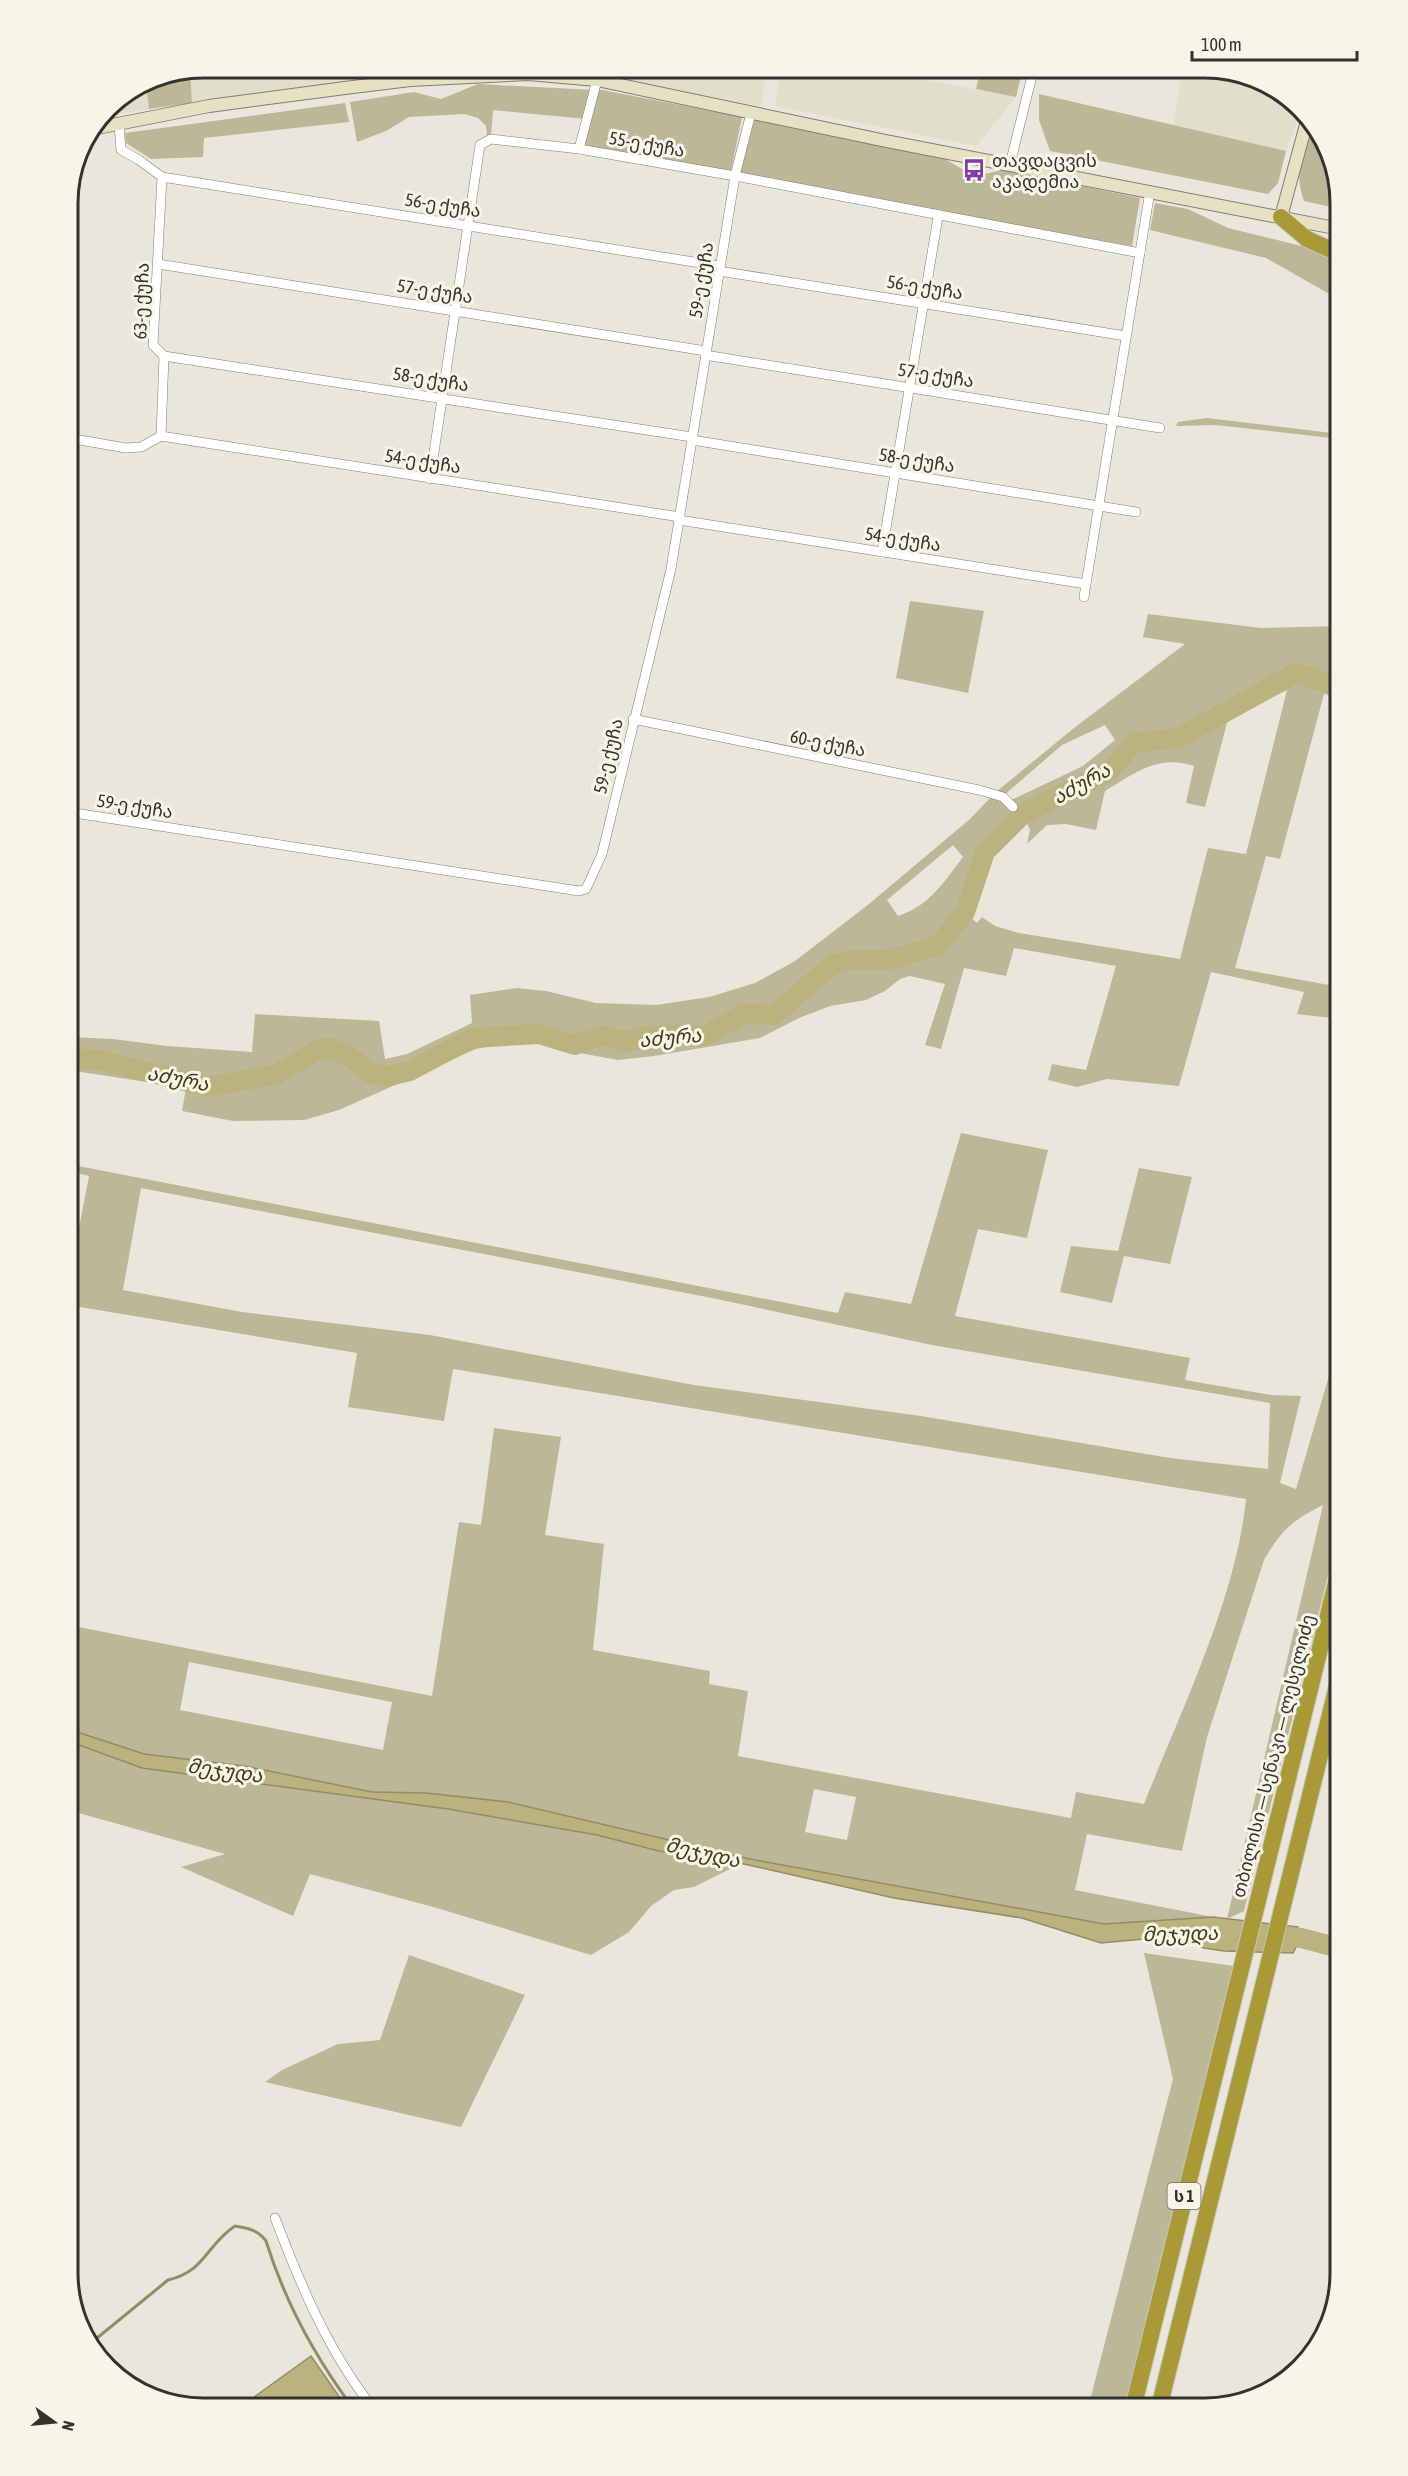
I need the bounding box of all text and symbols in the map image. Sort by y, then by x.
scale bar [1192,24,1357,62]
text: 100 m [1201,34,1242,55]
street label: 55-ე ქუჩა [607,127,687,162]
place label: თავდაცვის აკადემია [992,150,1097,193]
bus stop icon: თავდაცვის აკადემია [961,157,987,183]
street label: 56-ე ქუჩა [403,189,482,222]
street label: 59-ე ქუჩა [685,241,718,320]
street label: 63-ე ქუჩა [129,262,154,340]
street label: 56-ე ქუჩა [885,271,964,304]
street label: 57-ე ქუჩა [395,275,474,308]
street label: 57-ე ქუჩა [896,359,975,392]
street label: 58-ე ქუჩა [391,363,470,396]
street label: 58-ე ქუჩა [877,444,956,477]
street label: 54-ე ქუჩა [383,445,462,478]
street label: 54-ე ქუჩა [863,523,942,556]
street label: 59-ე ქუჩა [589,716,628,796]
street label: 60-ე ქუჩა [788,725,868,762]
water label: აძურა [1048,757,1115,809]
street label: 59-ე ქუჩა [95,790,174,823]
water label: აძურა [638,1023,703,1052]
water label: აძურა [145,1061,212,1096]
street label: თბილისი — სენაკი — ლესელიძე [1228,1612,1319,1900]
water label: მეჯუდა [186,1753,265,1788]
water label: მეჯუდა [663,1832,743,1873]
water label: მეჯუდა [1142,1921,1219,1946]
road number: ს 1 [1168,2183,1200,2209]
north arrow [24,2392,84,2452]
text: N [59,2419,78,2433]

